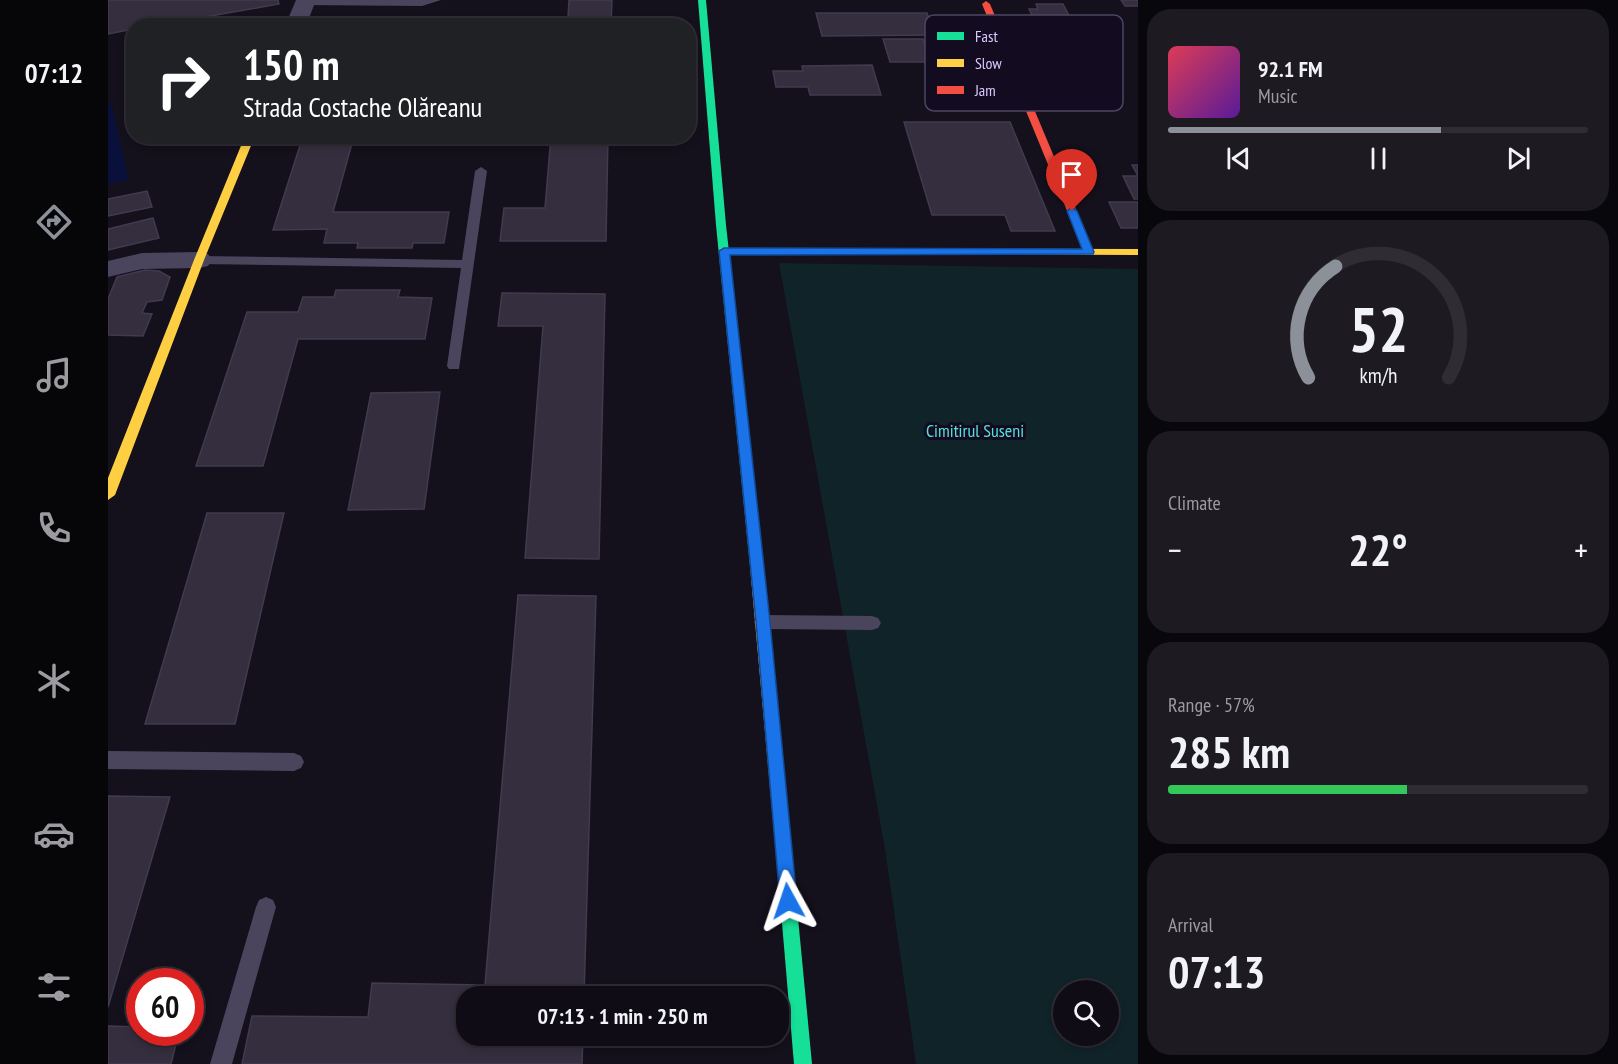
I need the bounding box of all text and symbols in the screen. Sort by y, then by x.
legend [925,15,1123,111]
text: Fast [975,26,998,46]
text: 150 m [243,37,340,92]
icon: right [144,42,222,120]
text: Slow [975,53,1002,73]
text: 92.1 FM [1258,55,1323,83]
text: 07:12 [25,56,83,90]
text: Jam [974,80,996,100]
text: Music [1258,83,1298,109]
text: Strada Costache Olăreanu [243,90,482,124]
icon: previous [1222,142,1255,175]
icon: pause [1362,142,1395,175]
icon: next [1502,142,1535,175]
pin [1046,149,1097,211]
icon: arrive [1055,158,1088,191]
icon: directions [33,201,75,243]
text: 52 [1348,288,1408,369]
icon: music [33,354,75,396]
text: km/h [1359,361,1397,389]
park label: Cimitirul Suseni [926,419,1024,442]
text: Climate [1168,490,1221,516]
icon: phone [33,507,75,549]
text: 22° [1348,520,1408,578]
text: − [1168,528,1182,571]
text: + [1574,528,1588,571]
icon: climate [33,660,75,702]
text: Range · 57% [1168,692,1255,718]
text: 285 km [1168,722,1290,780]
icon: car [33,813,75,855]
position arrow [756,869,820,933]
text: Arrival [1168,912,1213,938]
text: 07:13 [1168,942,1265,1000]
icon: filters [33,966,75,1008]
speed limit sign: 60 [126,968,204,1046]
map controls [1053,980,1119,1046]
button: search [1053,980,1119,1046]
text: 07:13 · 1 min · 250 m [537,1002,708,1030]

